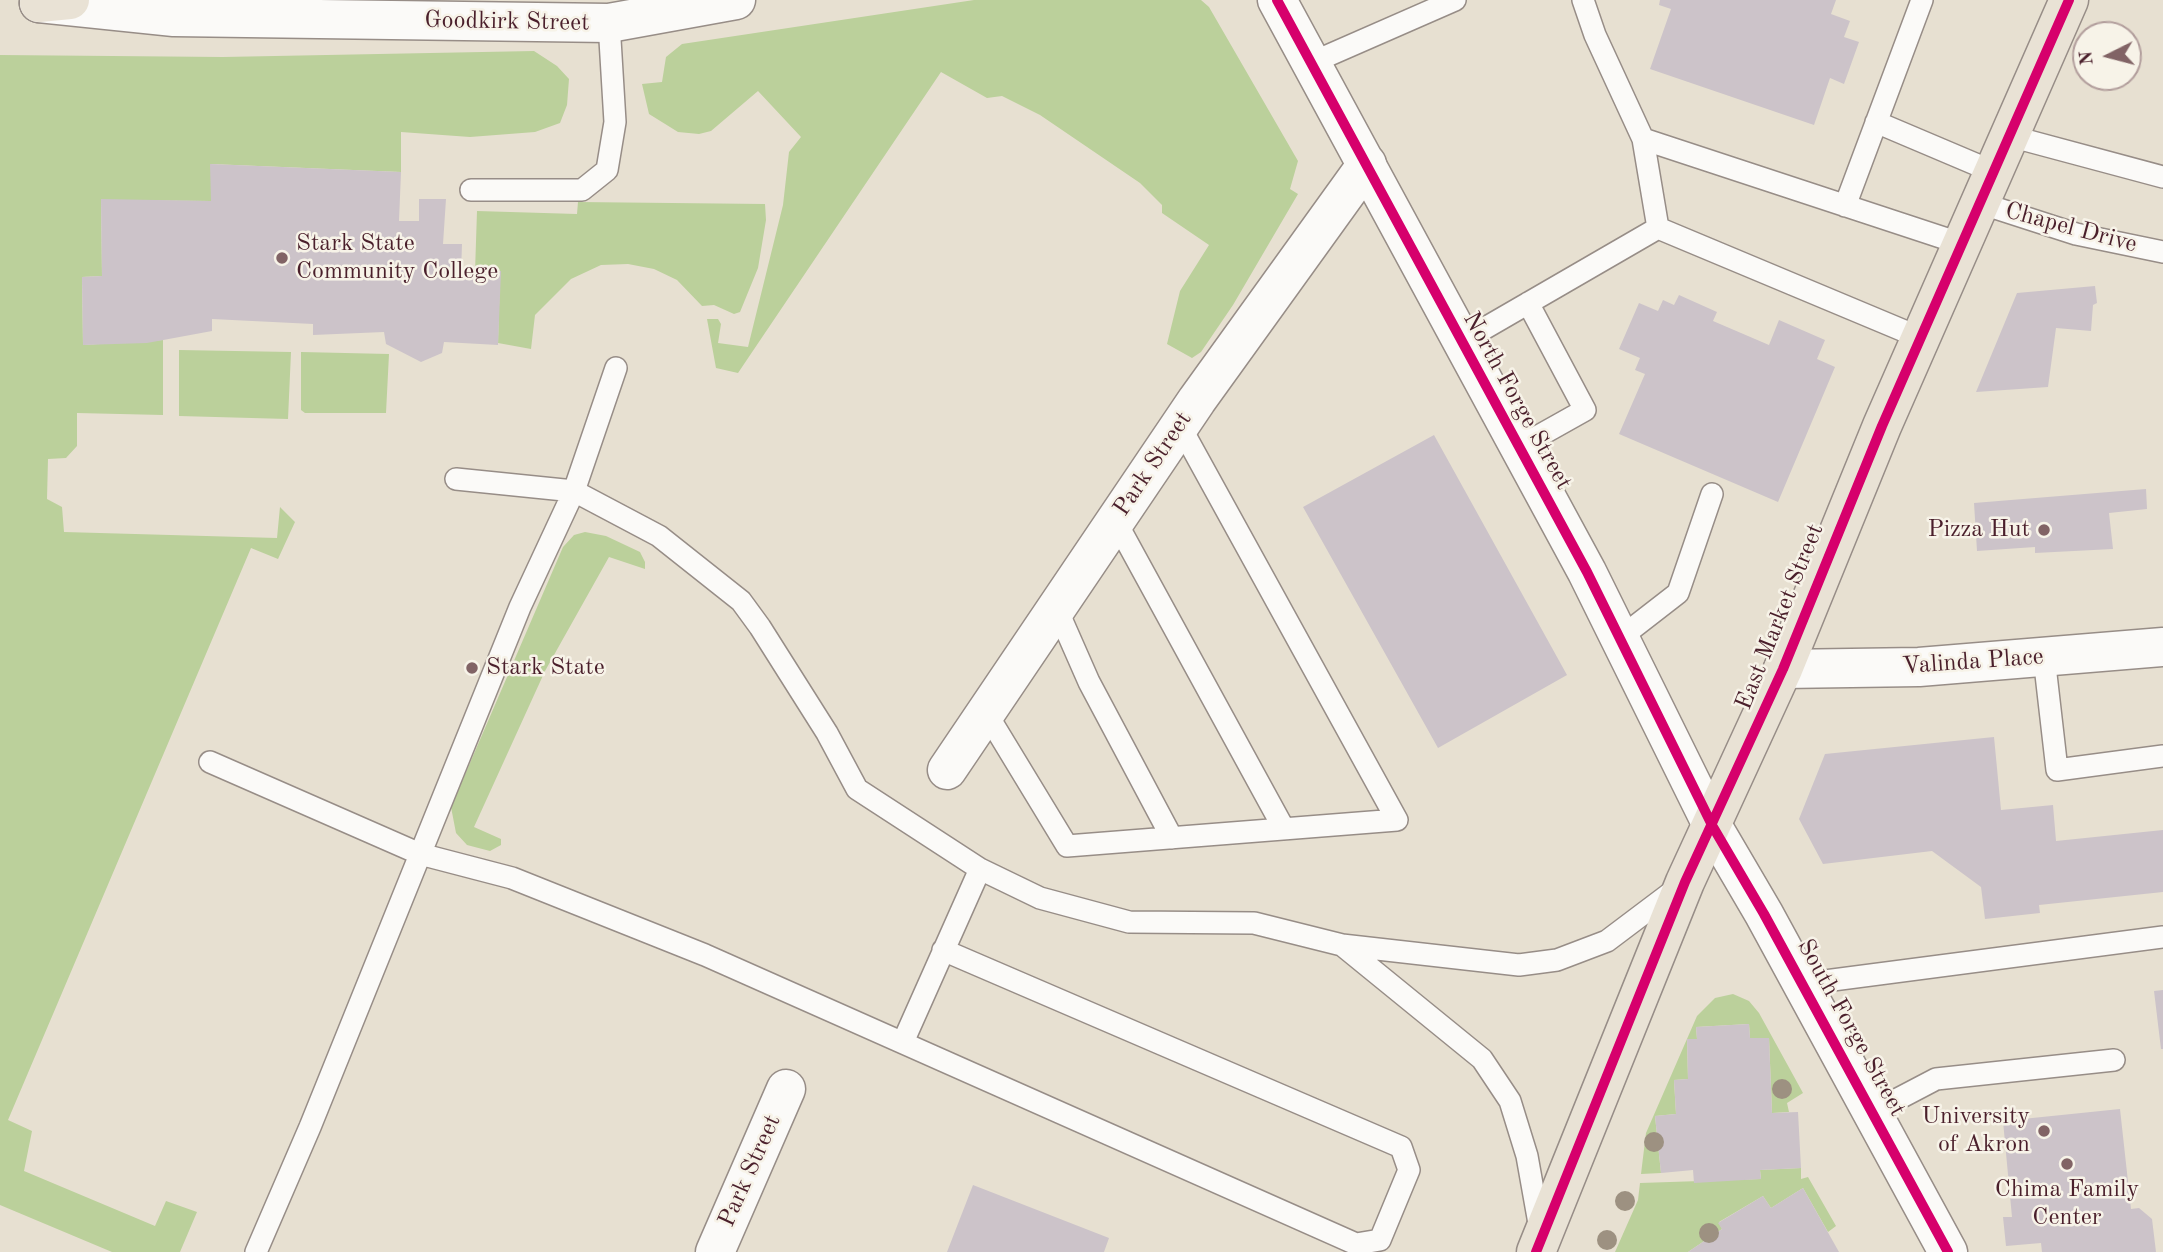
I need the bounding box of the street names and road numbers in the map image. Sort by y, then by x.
street label: Goodkirk Street [424,6,590,38]
street label: Chapel Drive [2002,197,2140,259]
street label: North Forge Street [1456,307,1578,495]
street label: Park Street [1108,406,1198,522]
street label: East Market Street [1730,520,1830,714]
street label: Valinda Place [1901,643,2045,681]
street label: South Forge Street [1790,934,1912,1122]
street label: Park Street [712,1110,788,1232]

